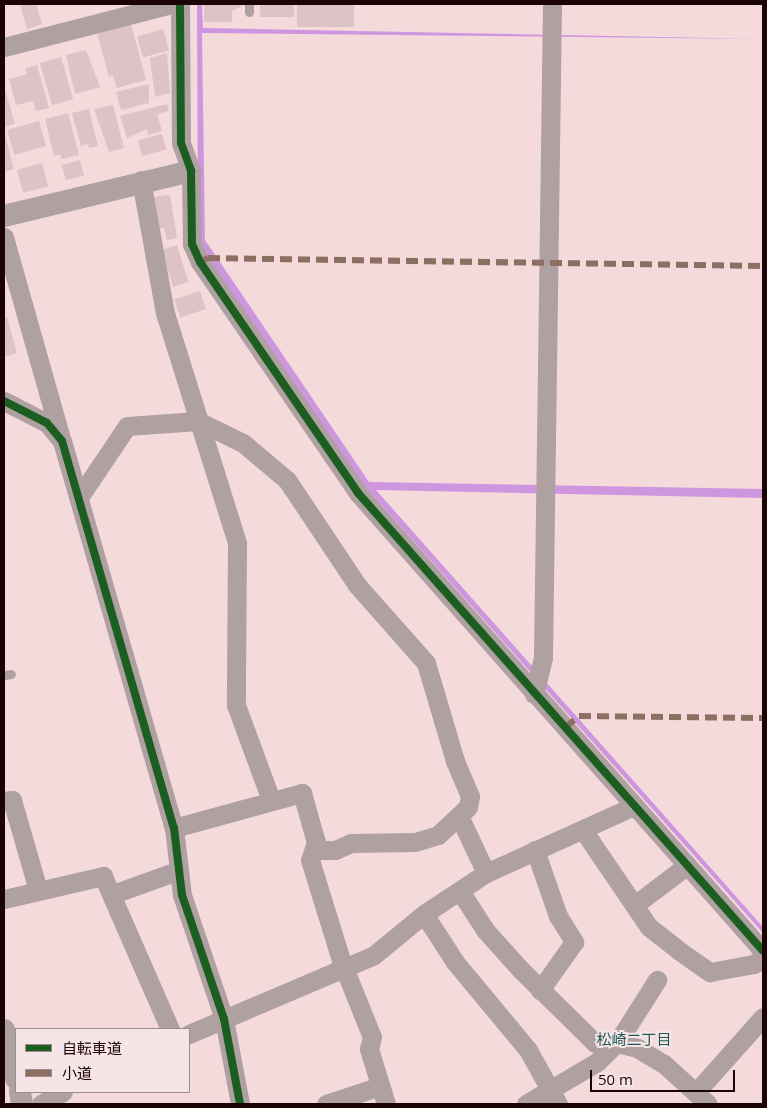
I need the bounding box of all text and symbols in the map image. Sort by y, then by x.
legend [15,1028,190,1093]
district label: 松崎二丁目 [597,1031,671,1049]
text: 自転車道 [62,1038,122,1058]
scale bar [592,1060,737,1092]
text: 小道 [62,1063,92,1083]
text: 50 m [598,1069,633,1089]

